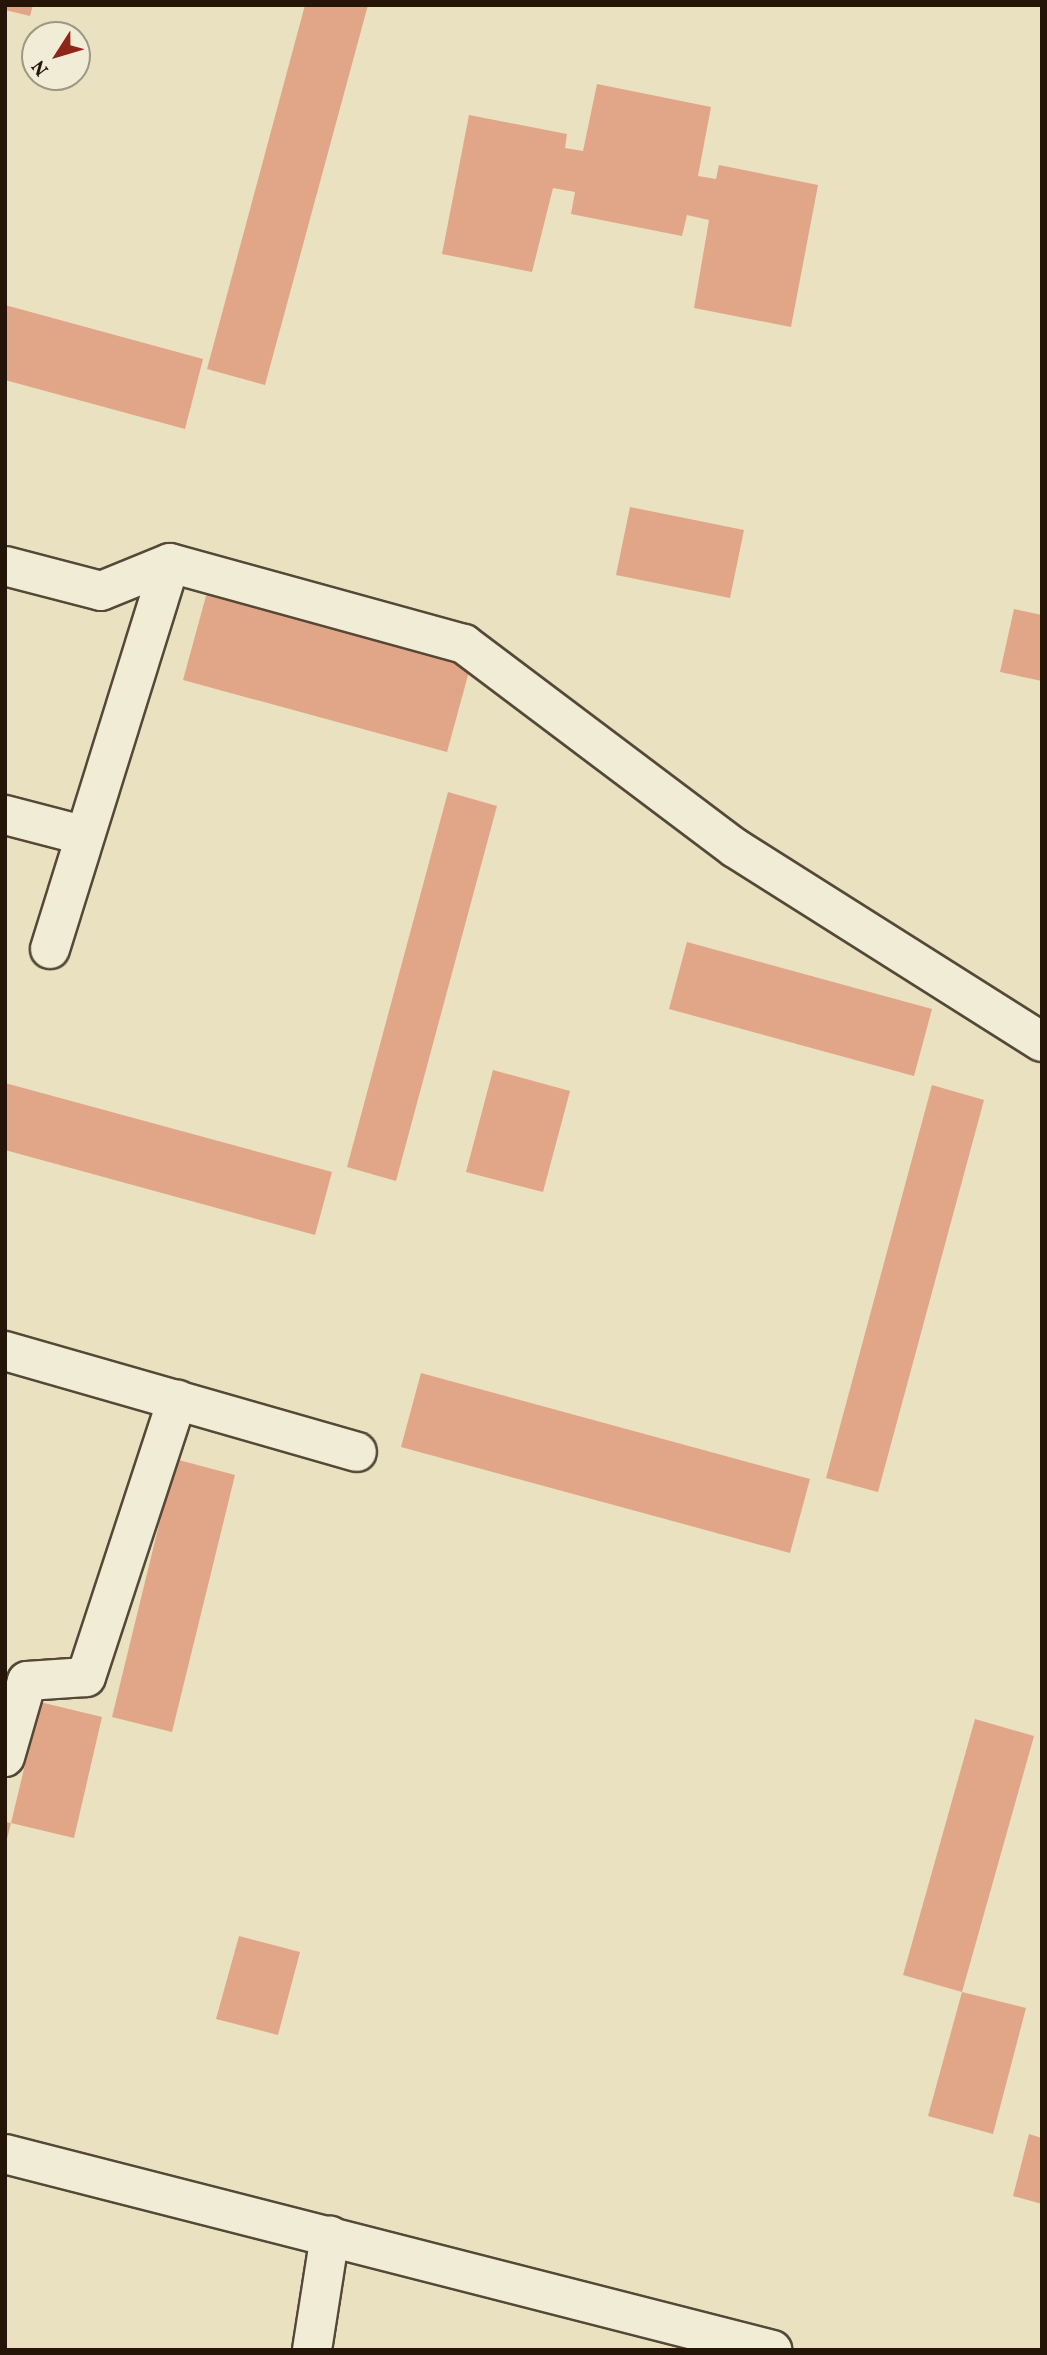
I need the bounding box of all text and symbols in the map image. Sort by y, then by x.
north arrow [21,21,91,91]
text: N [26,54,55,81]

